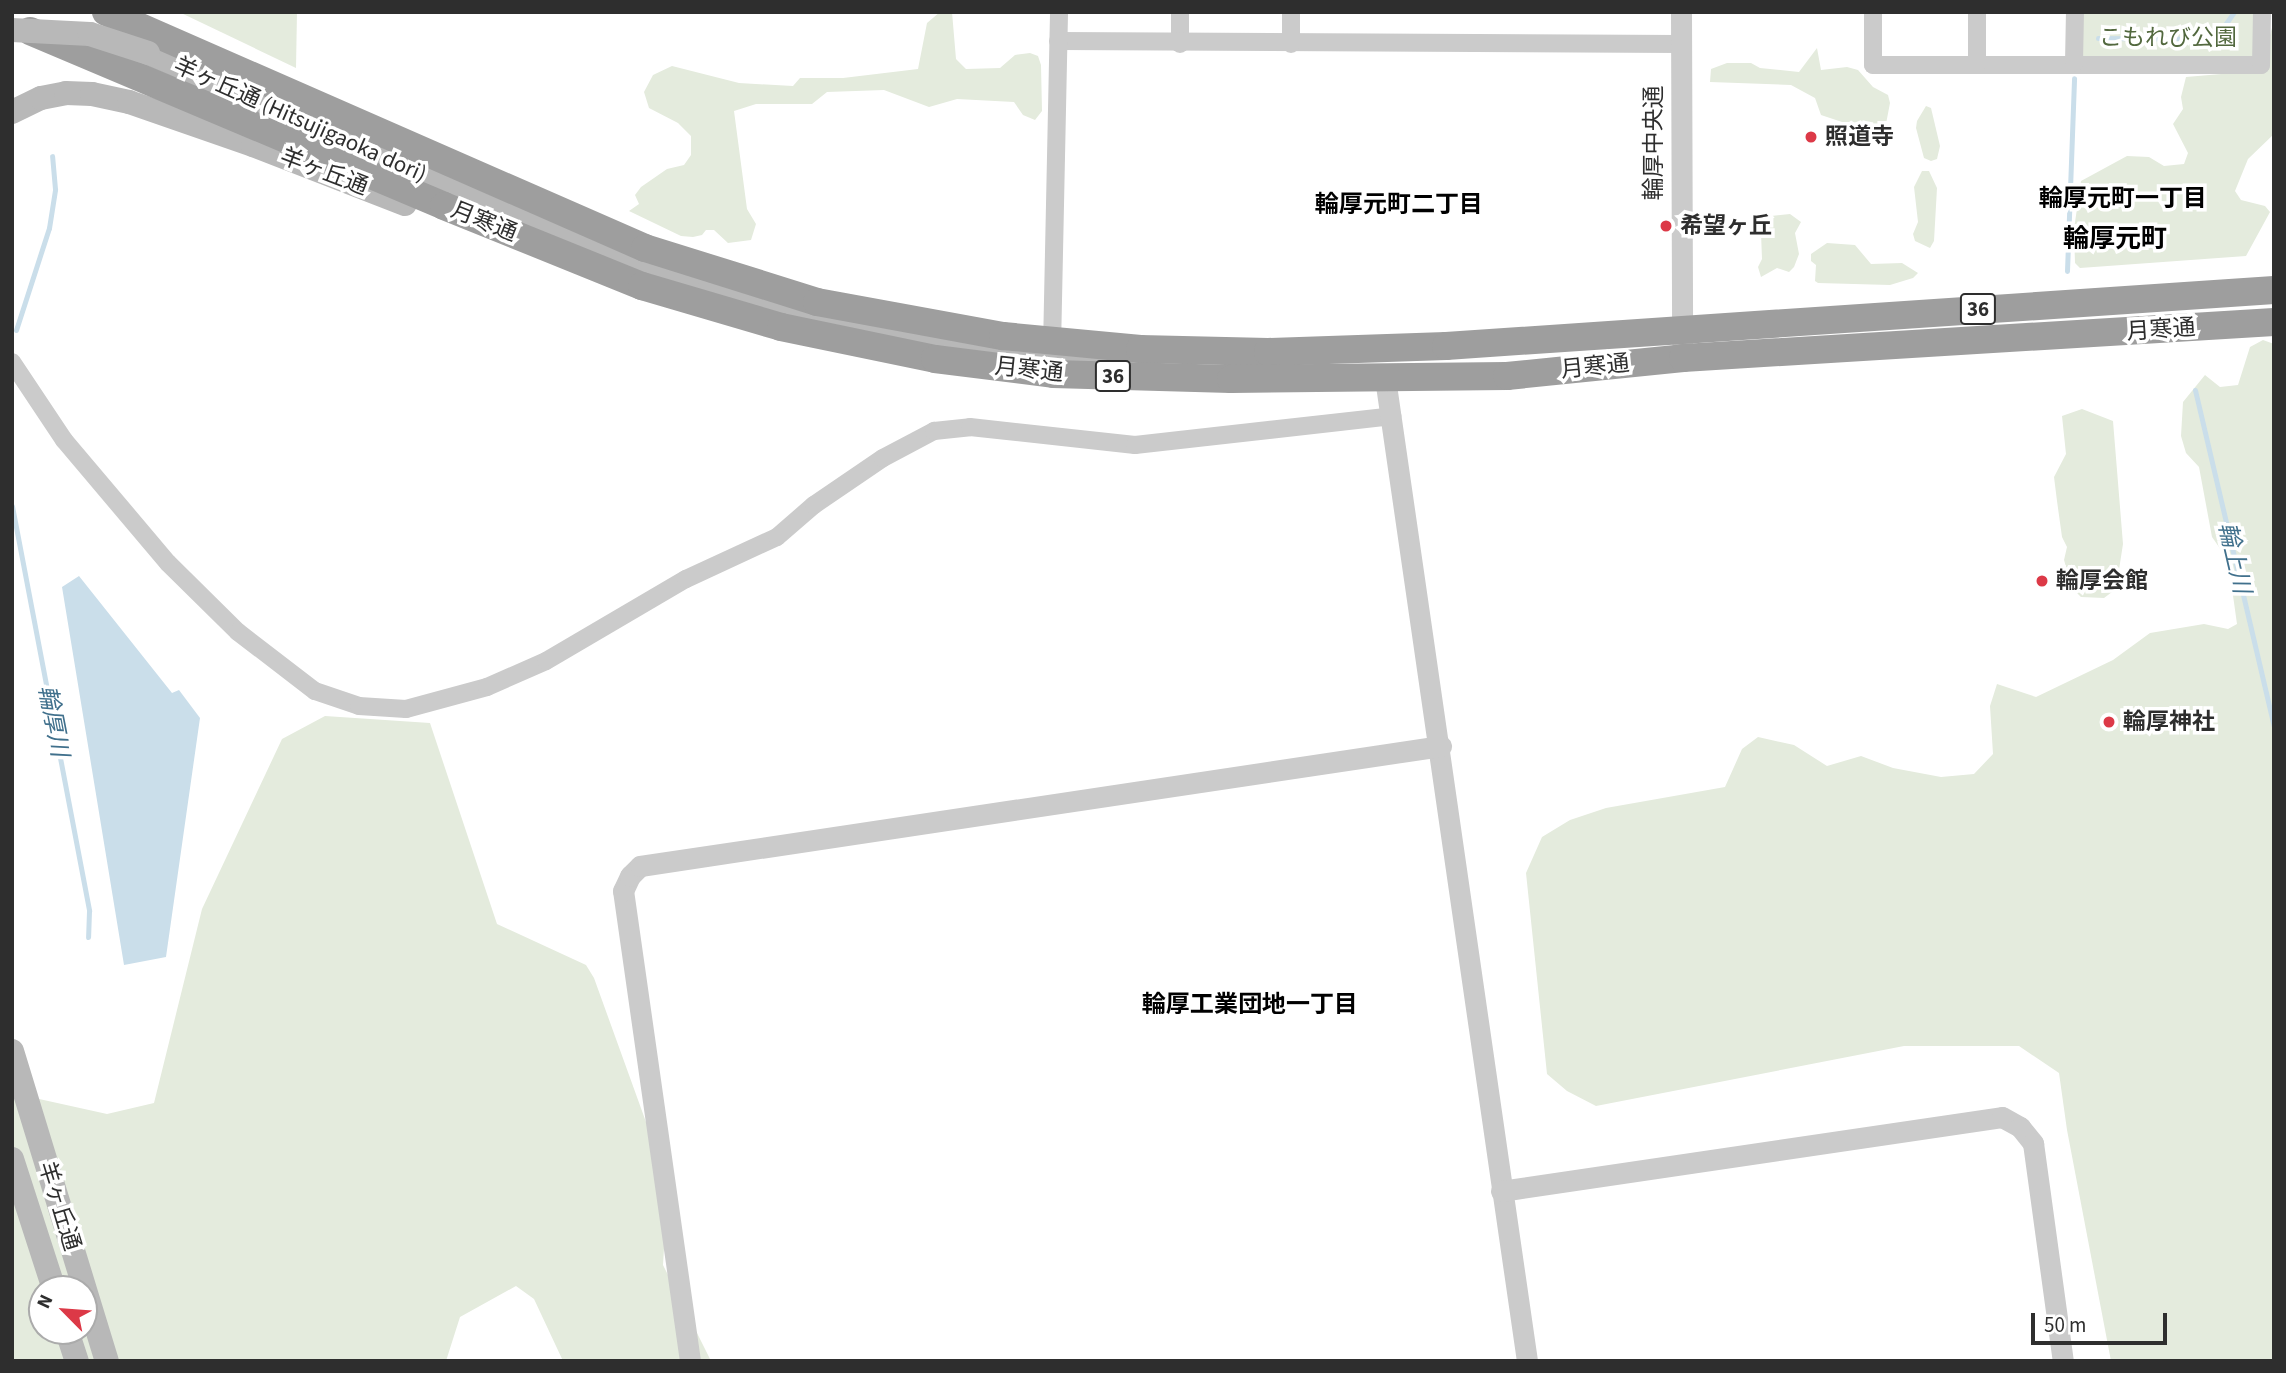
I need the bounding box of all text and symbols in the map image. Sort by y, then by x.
park label: こもれび公園 [2099,24,2237,52]
street label: 羊ヶ丘通 (Hitsujigaoka dori) [169,52,431,188]
street label: 輪厚中央通 [1640,86,1668,200]
place label: 照道寺 [1825,123,1894,151]
marker: 照道寺 [1803,129,1819,145]
street label: 羊ヶ丘通 [276,143,372,201]
district label: 輪厚元町一丁目 [2039,185,2207,213]
district label: 輪厚元町二丁目 [1315,191,1483,219]
street label: 月寒通 [447,196,521,248]
place label: 希望ヶ丘 [1680,212,1772,240]
marker: 希望ヶ丘 [1658,218,1674,234]
district label: 輪厚元町 [2063,223,2167,255]
road number: 36 [1959,292,1997,326]
street label: 月寒通 [2126,314,2196,346]
street label: 月寒通 [1559,350,1631,384]
street label: 月寒通 [993,353,1065,387]
road number: 36 [1094,358,1132,394]
water label: 輪上川 [2212,520,2256,596]
place label: 輪厚会館 [2056,567,2148,595]
marker: 輪厚会館 [2034,573,2050,589]
water label: 輪厚川 [32,683,74,759]
place label: 輪厚神社 [2123,708,2215,736]
marker: 輪厚神社 [2101,714,2117,730]
district label: 輪厚工業団地一丁目 [1142,991,1358,1019]
street label: 羊ヶ丘通 [32,1158,86,1254]
north arrow [28,1275,98,1345]
text: N [30,1290,60,1313]
scale bar [2034,1300,2170,1344]
text: 50 m [2044,1310,2086,1340]

